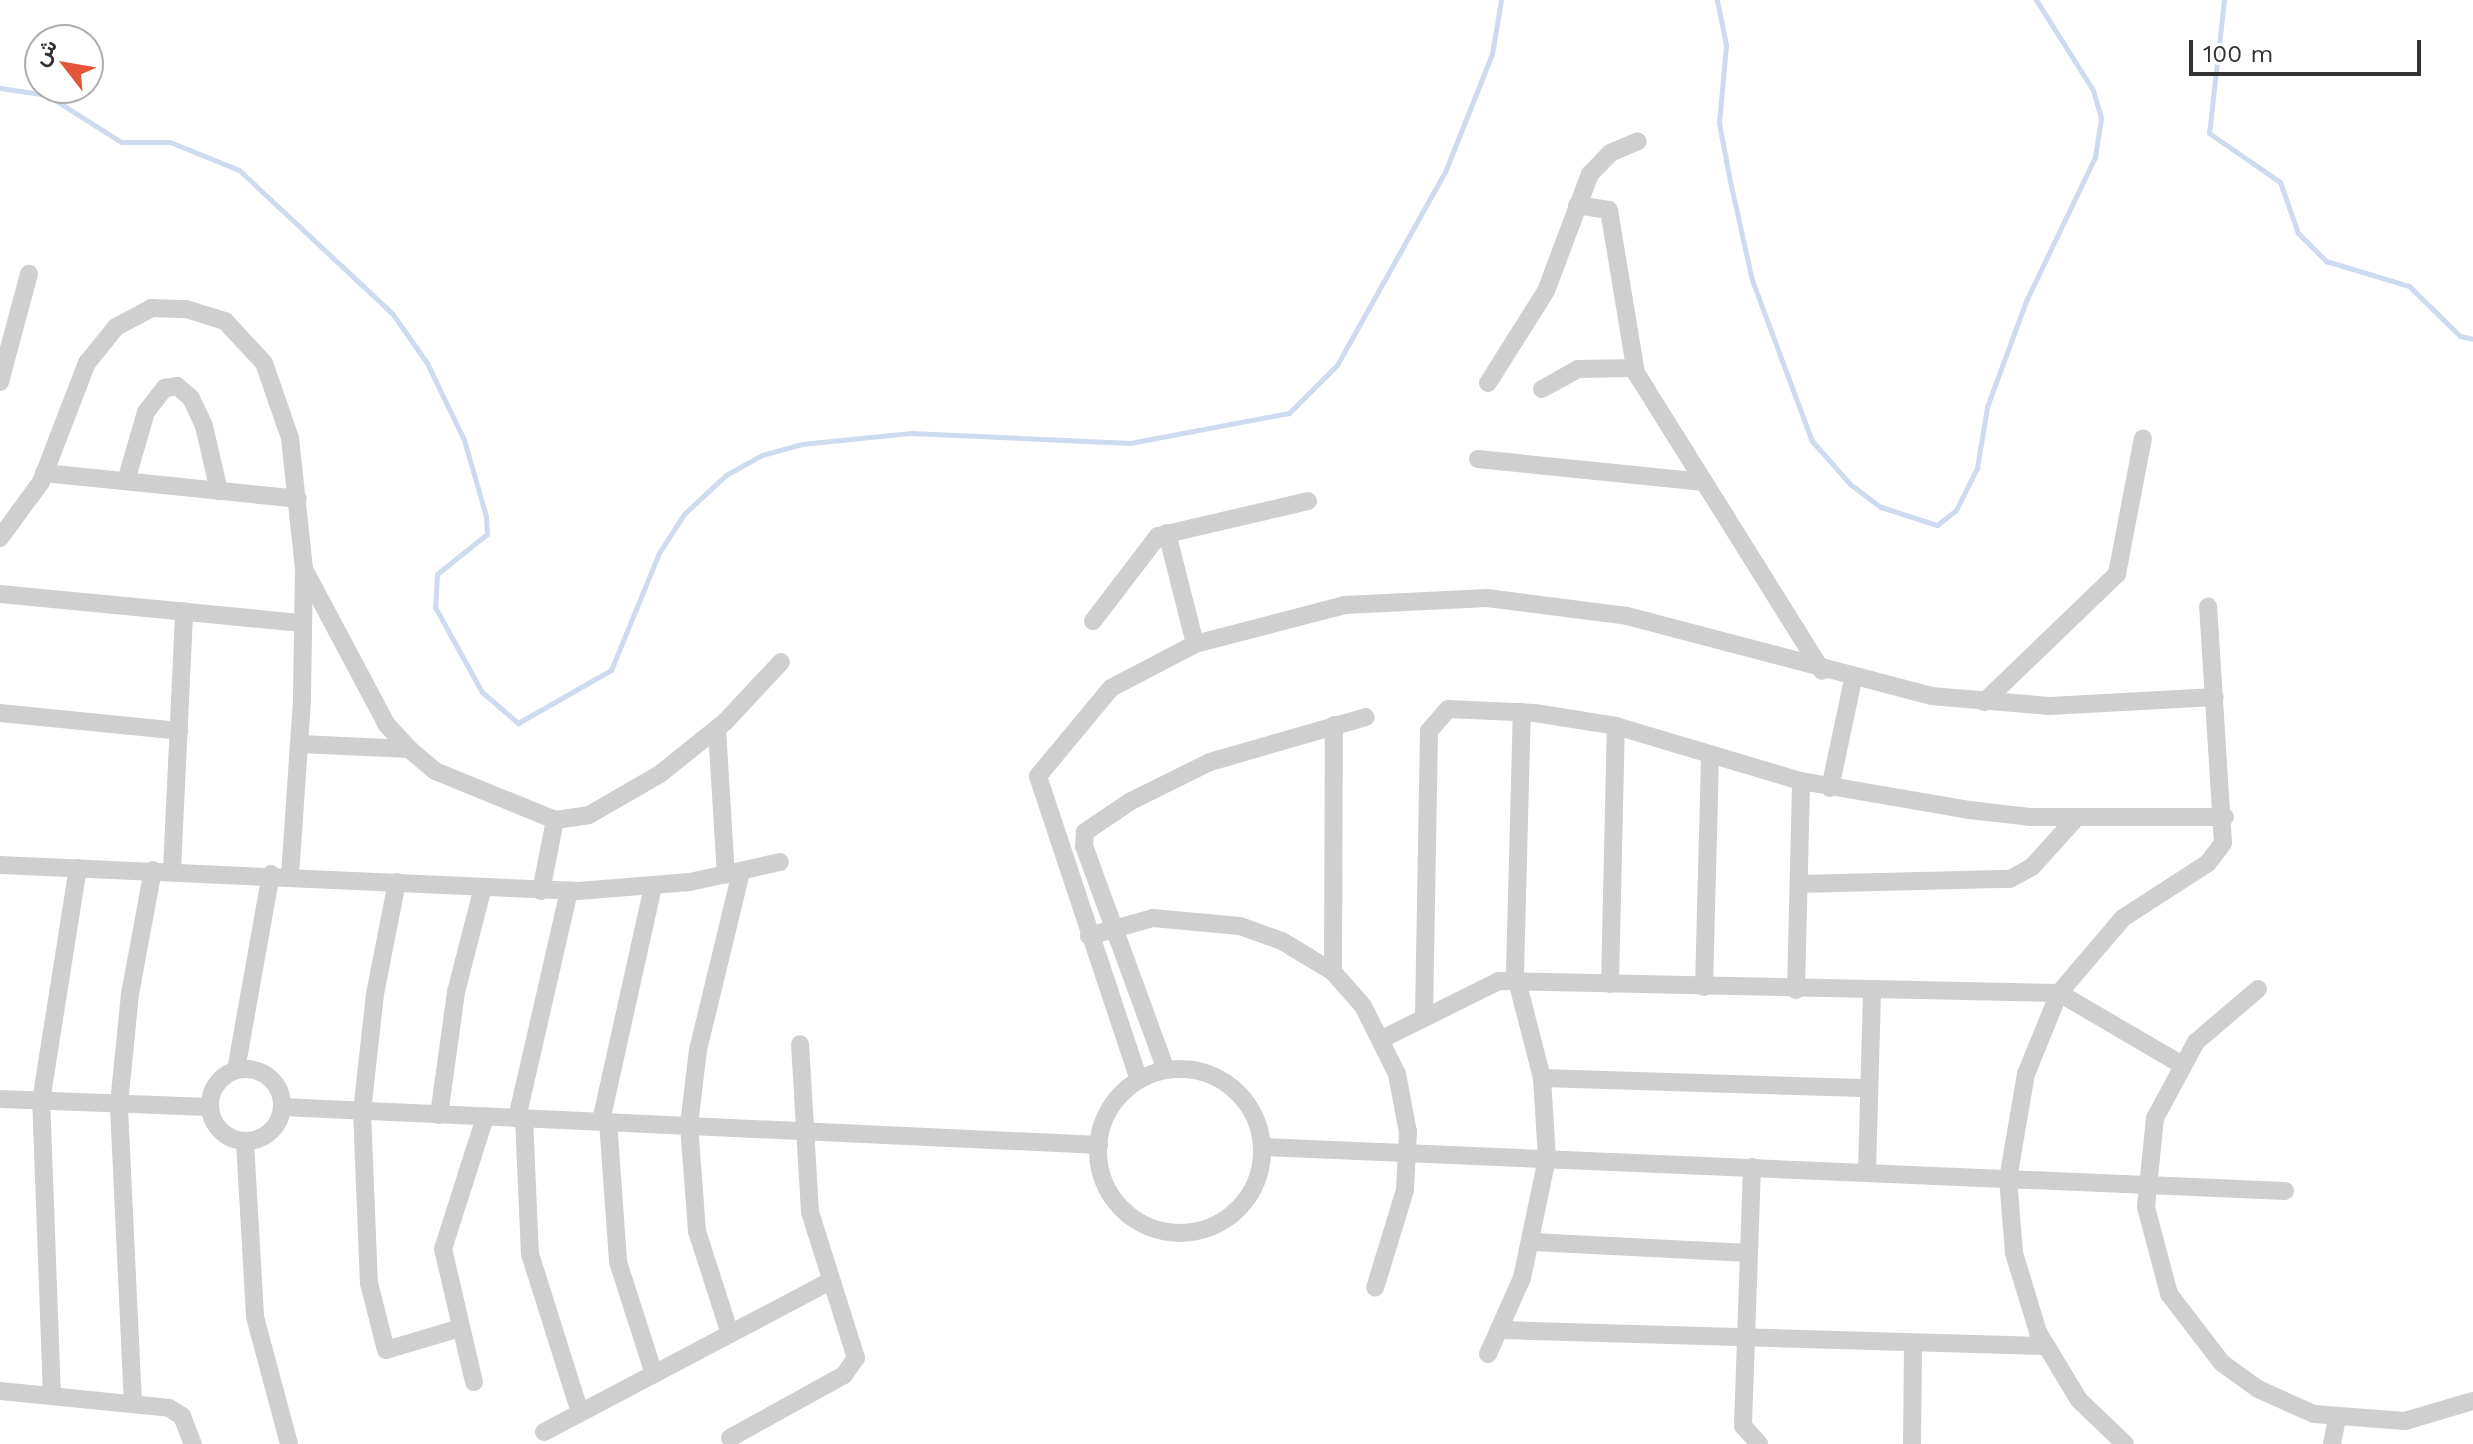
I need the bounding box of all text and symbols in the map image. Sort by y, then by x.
north arrow [24,24,104,104]
scale bar [2193,24,2425,74]
text: ش [27,35,62,70]
text: 100 m [2203,40,2273,68]

